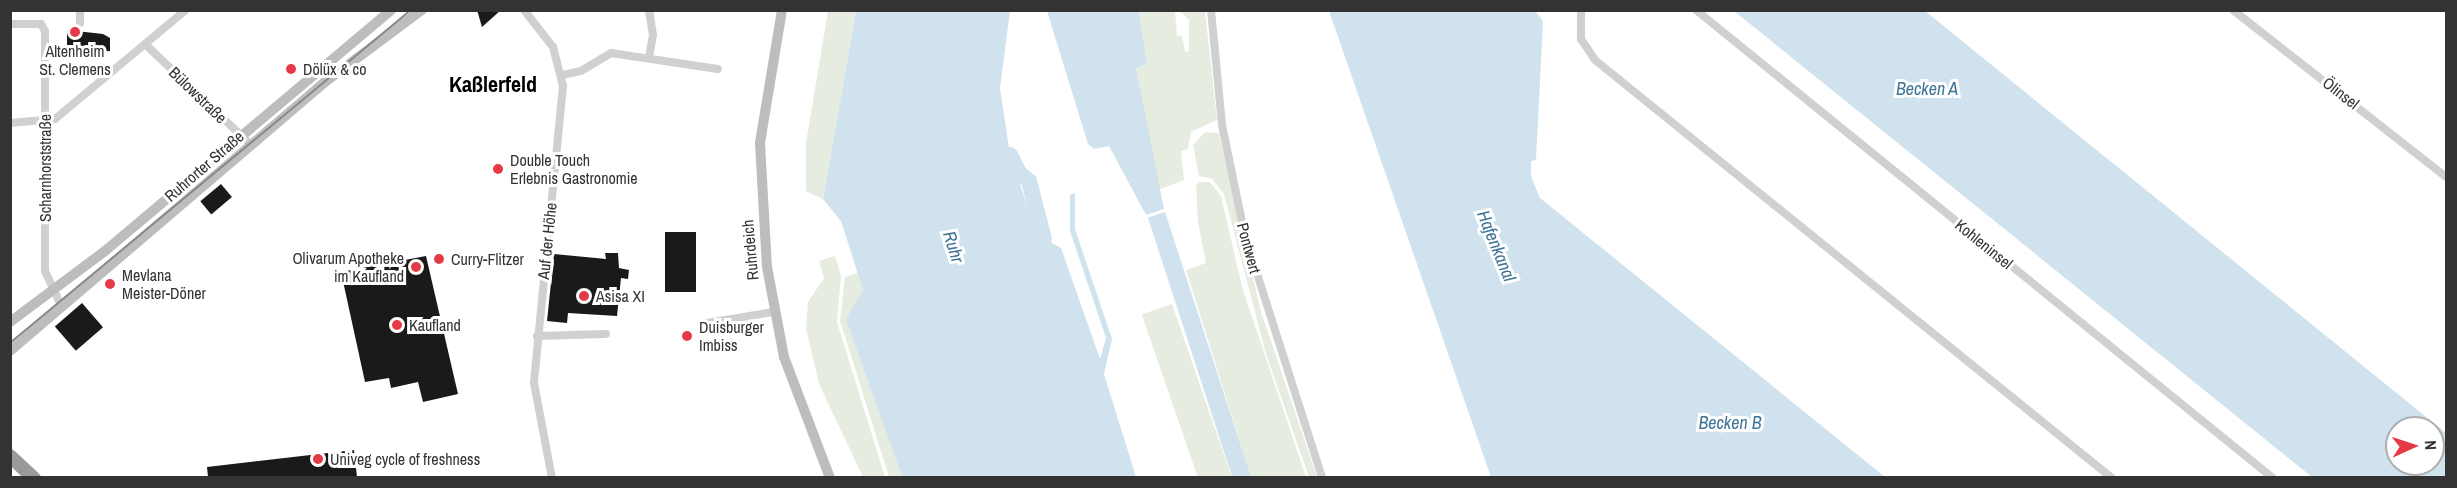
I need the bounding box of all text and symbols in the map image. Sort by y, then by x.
marker: Altenheim St. Clemens [68,25,82,39]
place label: Altenheim St. Clemens [39,41,111,79]
place label: Dölüx & co [303,59,366,79]
marker: Dölüx & co [284,62,298,76]
street label: Bülowstraße [165,63,231,127]
district label: Kaßlerfeld [449,72,537,98]
street label: Ölinsel [2319,73,2363,113]
water label: Becken A [1895,78,1959,100]
street label: Scharnhorststraße [35,114,55,222]
street label: Ruhrorter Straße [161,126,247,206]
place label: Double Touch Erlebnis Gastronomie [510,150,638,188]
marker: Double Touch Erlebnis Gastronomie [491,162,505,176]
street label: Auf der Höhe [533,202,561,280]
water label: Hafenkanal [1472,207,1520,285]
street label: Kohleninsel [1951,215,2017,273]
street label: Ruhrdeich [738,219,762,281]
street label: Pontwert [1233,221,1265,275]
water label: Ruhr [938,228,968,266]
place label: Olivarum Apotheke im Kaufland [292,248,404,286]
place label: Curry-Flitzer [451,249,524,269]
marker: Curry-Flitzer [432,252,446,266]
marker: Olivarum Apotheke im Kaufland [409,260,423,274]
place label: Mevlana Meister-Döner [122,265,206,303]
marker: Mevlana Meister-Döner [103,277,117,291]
place label: Asisa XI [596,286,645,306]
marker: Asisa XI [577,289,591,303]
place label: Kaufland [409,315,461,335]
place label: Duisburger Imbiss [699,317,764,355]
marker: Kaufland [390,318,404,332]
marker: Duisburger Imbiss [680,329,694,343]
water label: Becken B [1698,412,1762,434]
north arrow [2385,416,2445,476]
text: N [2420,440,2442,450]
place label: Univeg cycle of freshness [330,449,480,469]
marker: Univeg cycle of freshness [311,452,325,466]

